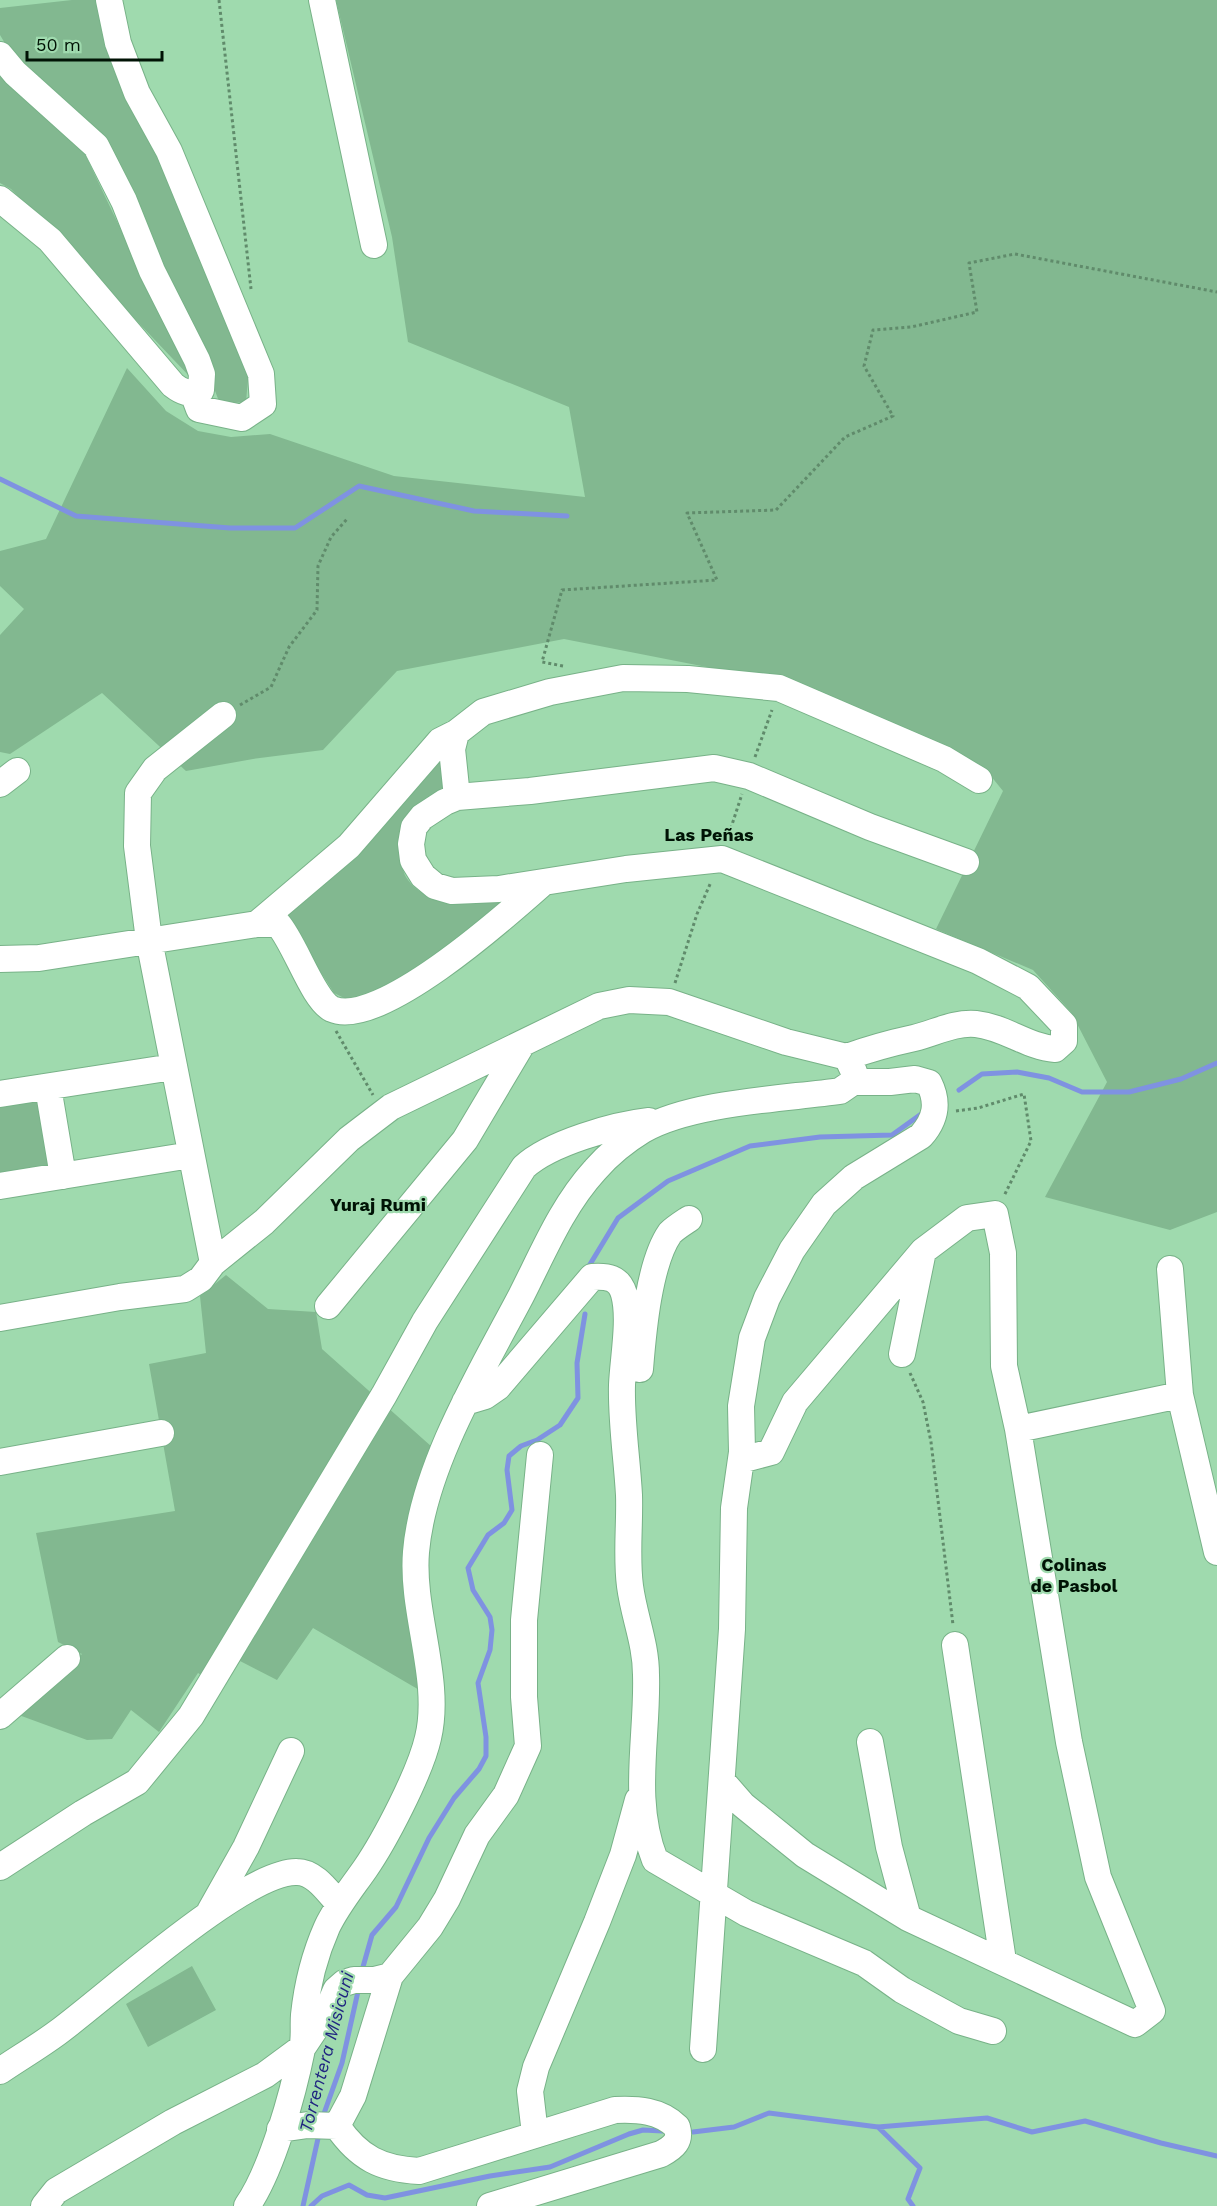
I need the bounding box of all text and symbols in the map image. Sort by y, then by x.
scale bar [27,24,162,62]
text: 50 m [36,34,81,55]
district label: Las Peñas [664,824,754,845]
district label: Yuraj Rumi [330,1194,426,1215]
district label: Colinas de Pasbol [1031,1554,1118,1596]
water label: Torrentera Misicuni [294,1968,358,2134]

